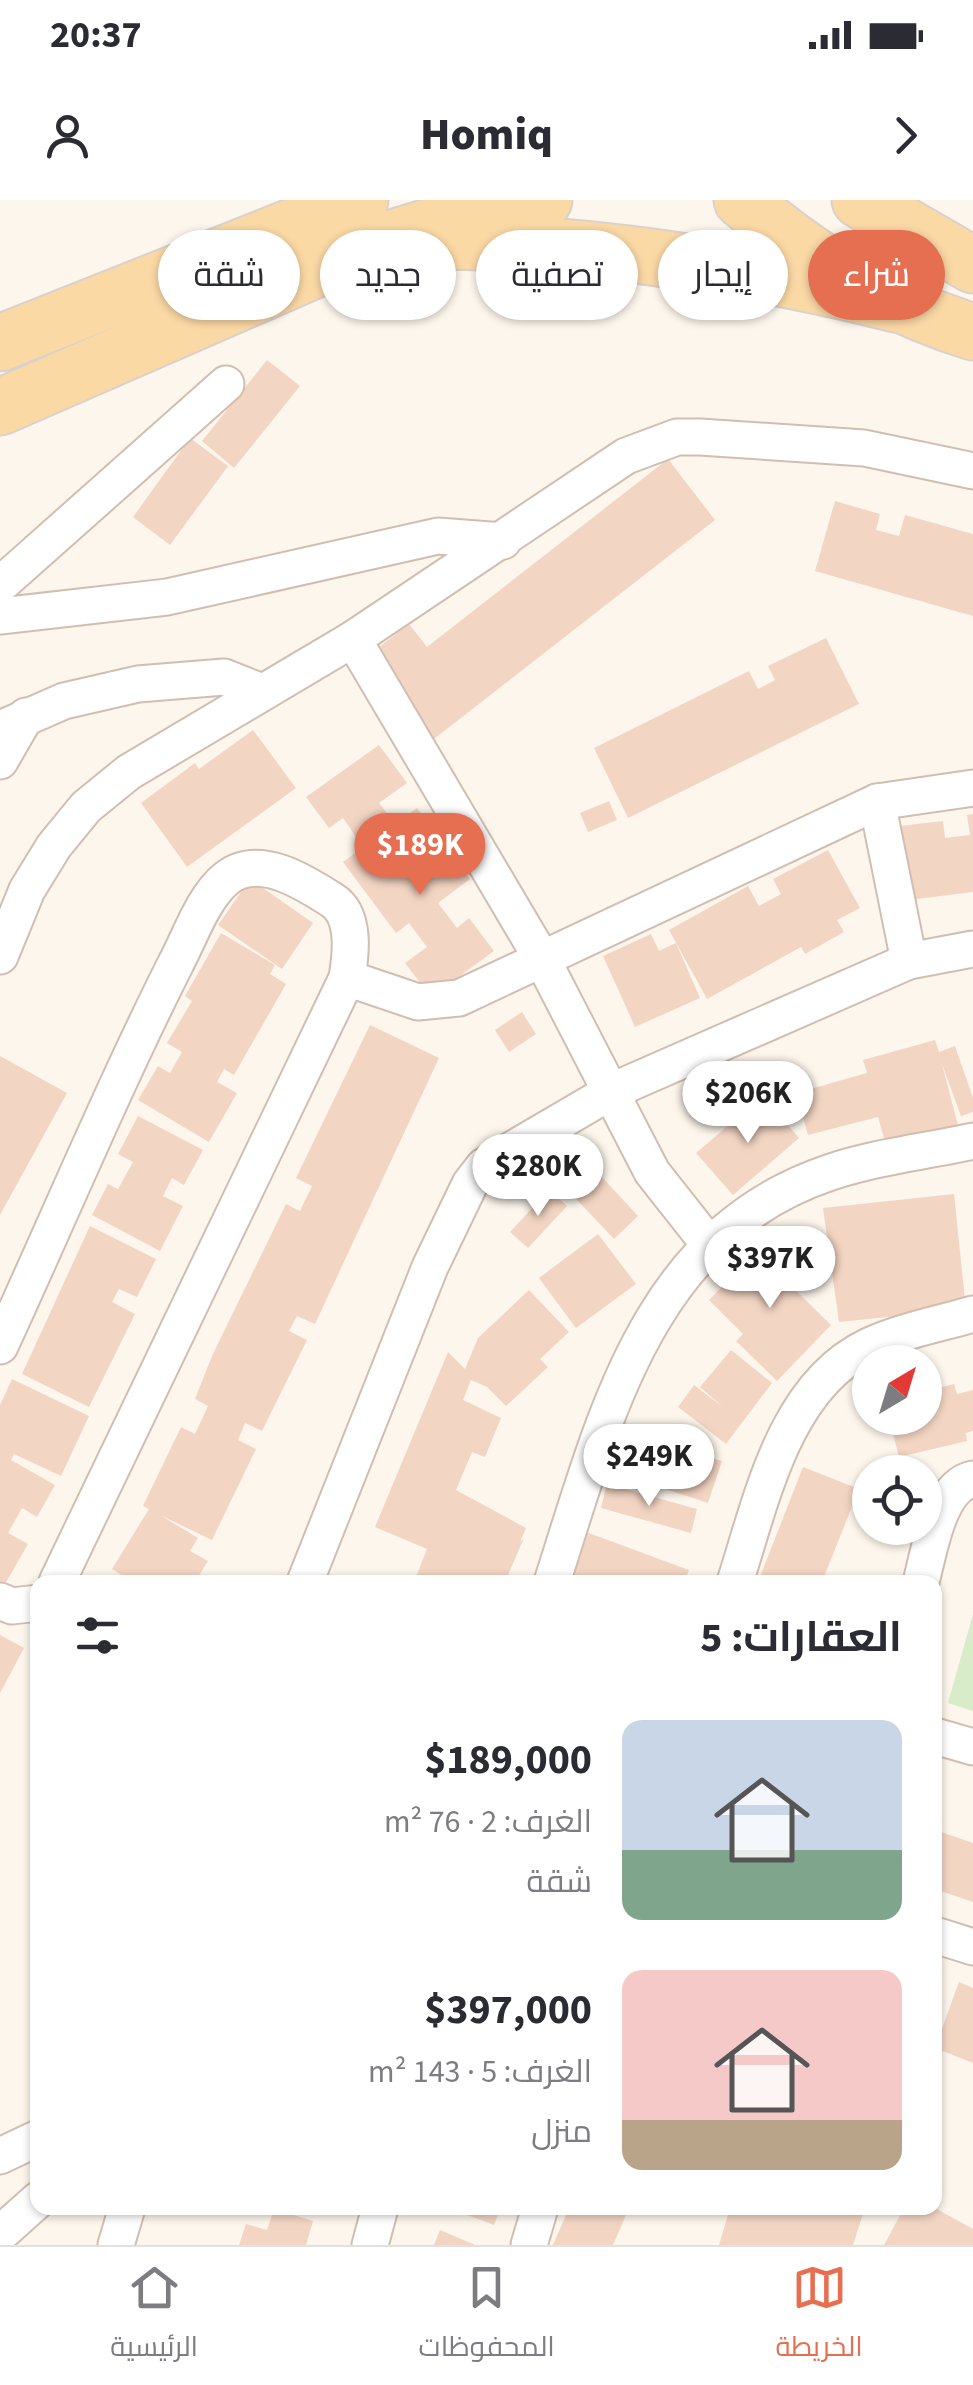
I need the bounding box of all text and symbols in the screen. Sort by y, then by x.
text: 20:37 [50,8,142,62]
text: Homiq [420,103,553,167]
icon: person [40,108,95,163]
icon: forward [878,108,933,163]
chip: شقة [158,230,300,320]
chip: جديد [320,230,456,320]
chip: تصفية [476,230,638,320]
chip: إيجار [658,230,788,320]
chip: شراء [808,230,945,320]
pin: $189K [350,813,490,898]
text: $189K [376,822,464,868]
pin: $206K [678,1061,818,1146]
text: $206K [704,1070,792,1116]
pin: $280K [468,1134,608,1219]
text: $280K [494,1143,582,1189]
pin: $397K [700,1226,840,1311]
text: $397K [726,1235,814,1281]
north arrow [852,1345,942,1435]
map controls [852,1345,942,1545]
pin: $249K [579,1424,719,1509]
text: $249K [605,1433,693,1479]
button: locate [852,1455,942,1545]
icon: filters [70,1608,125,1663]
text: العقارات: 5 [700,1608,902,1668]
text: $189,000 [424,1730,592,1790]
icon: home [702,1760,822,1880]
text: الغرف: 2 · 76 m² [384,1799,592,1845]
text: شقة [527,1859,592,1905]
text: $397,000 [424,1980,592,2040]
icon: home [702,2010,822,2130]
text: الغرف: 5 · 143 m² [368,2049,592,2095]
text: منزل [531,2109,592,2155]
tab: الرئيسية [110,2260,198,2372]
tab: المحفوظات [419,2260,555,2372]
tab: الخريطة [775,2260,863,2372]

